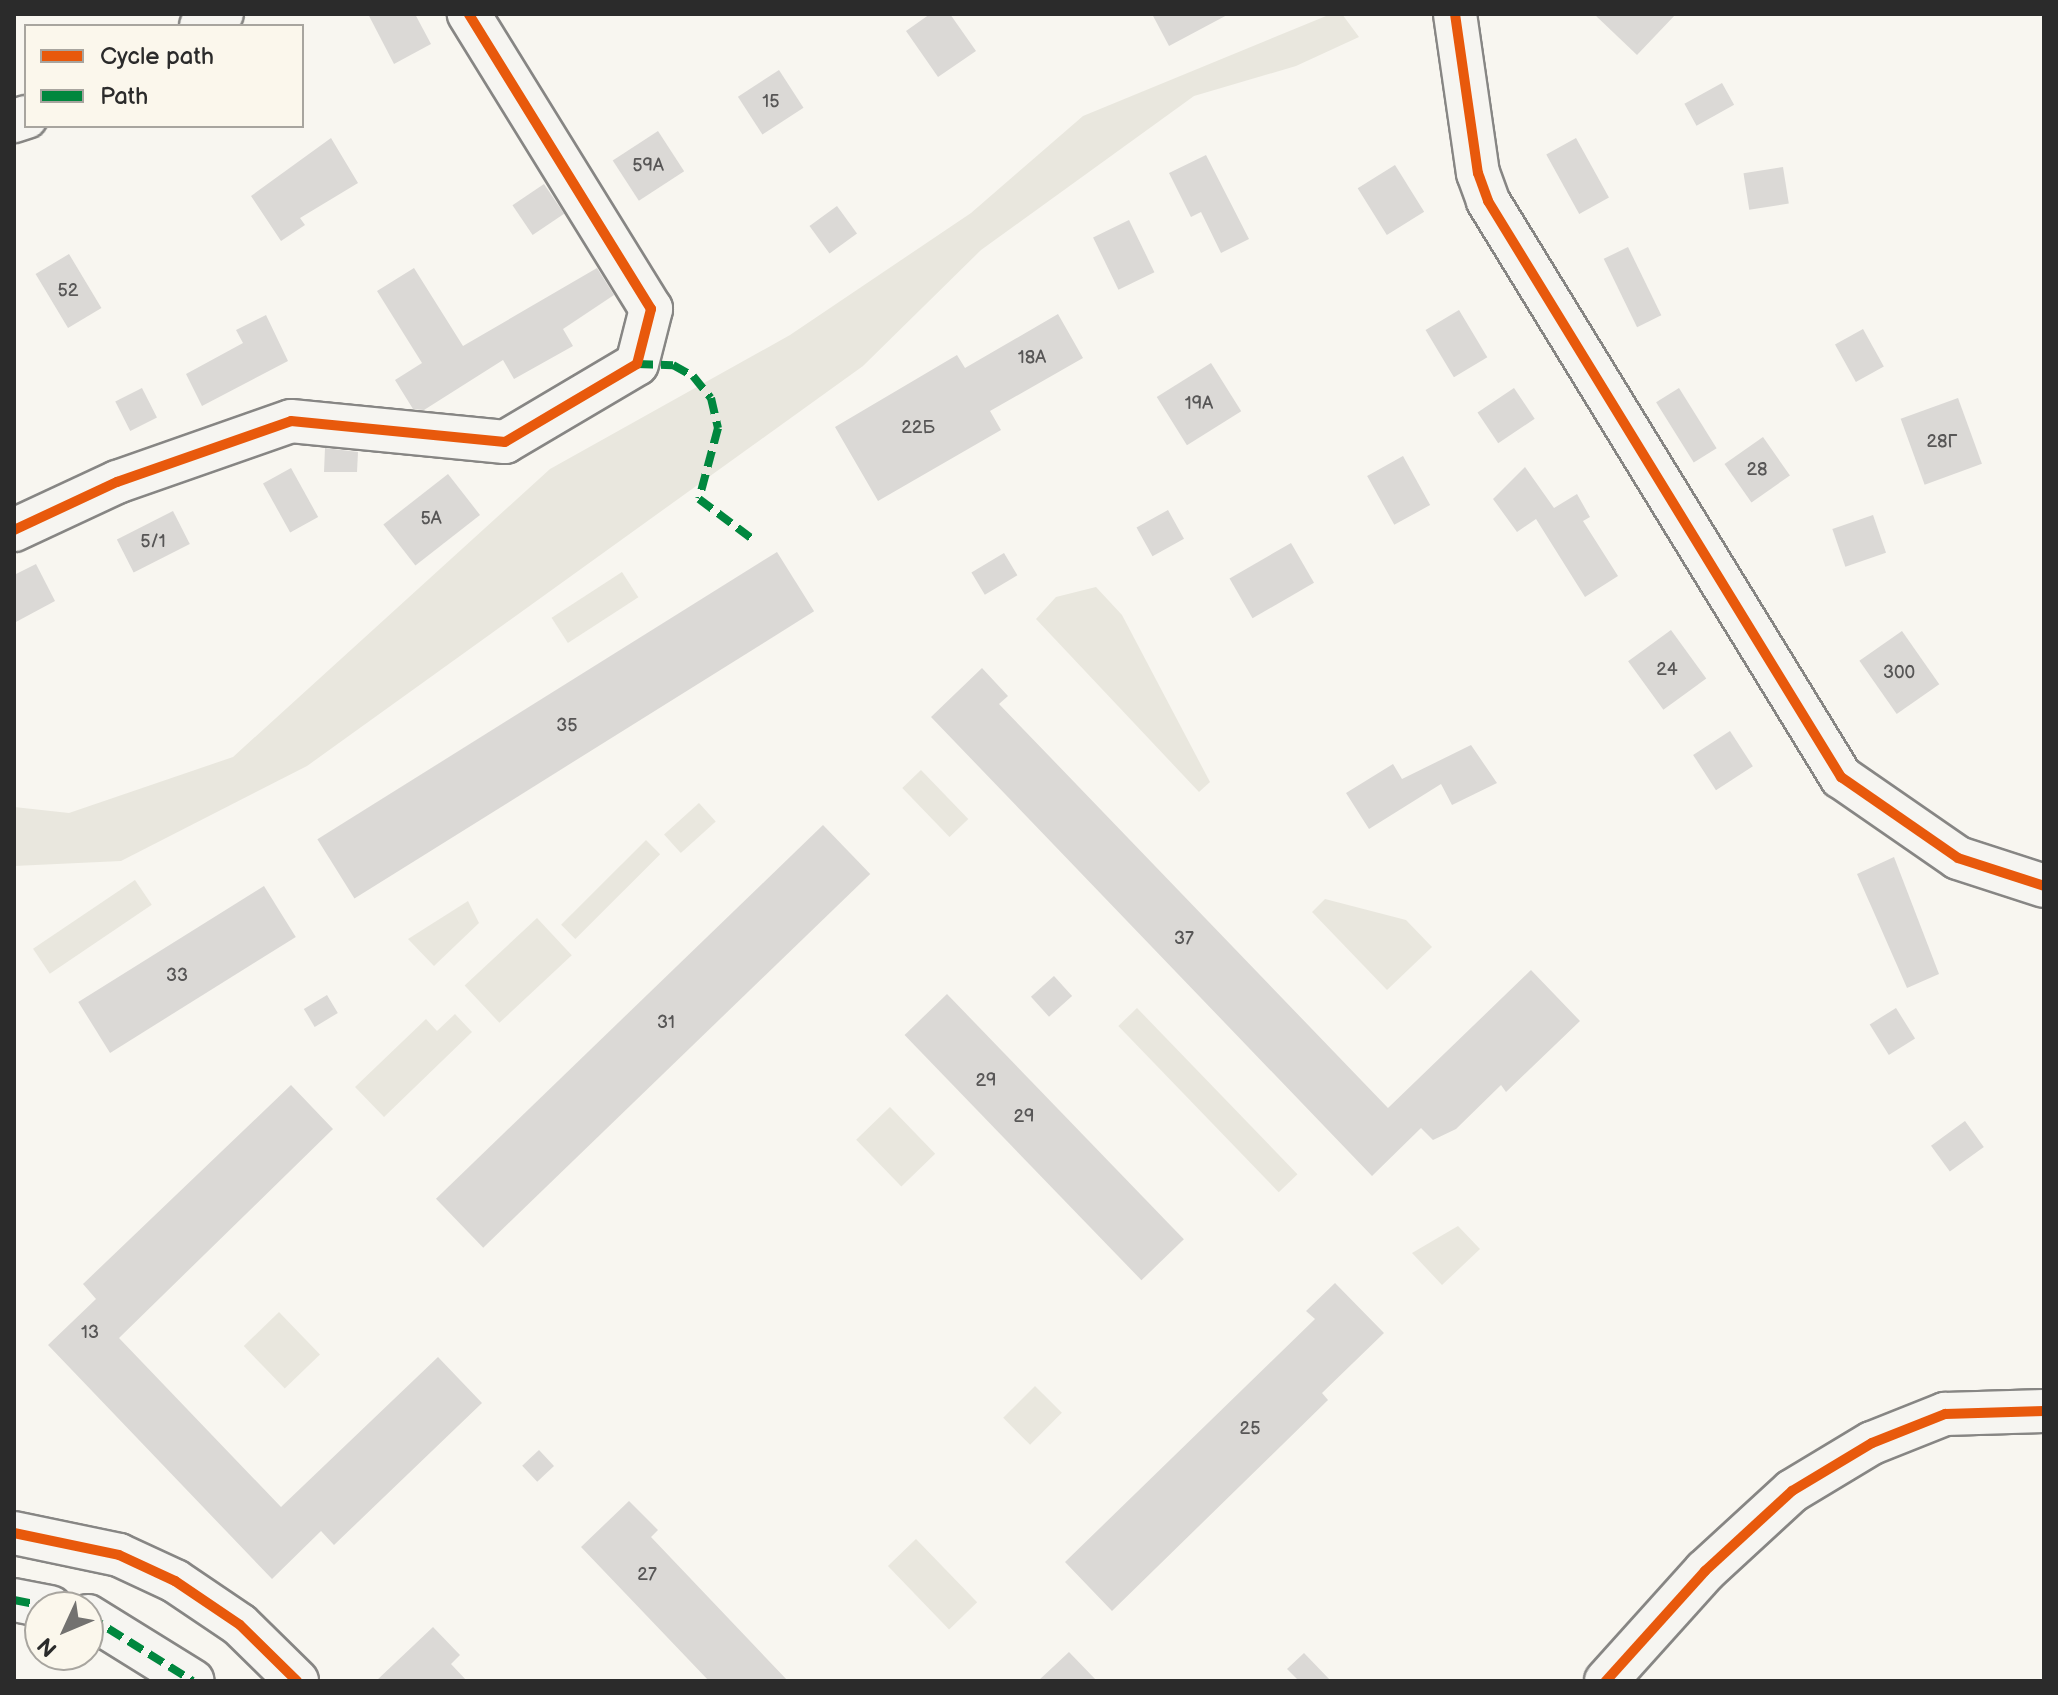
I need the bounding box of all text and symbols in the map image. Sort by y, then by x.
legend [24,24,304,128]
text: Cycle path [100,42,214,71]
text: Path [100,82,148,111]
house number: 15 [762,91,780,113]
house number: 59А [632,155,664,177]
house number: 52 [58,280,78,302]
house number: 18А [1018,347,1046,369]
house number: 19А [1185,393,1213,415]
house number: 22Б [901,417,935,439]
house number: 28Г [1926,431,1958,453]
house number: 28 [1746,459,1768,481]
house number: 5А [420,508,442,530]
house number: 5/1 [140,531,166,553]
house number: 24 [1656,659,1678,681]
house number: 300 [1883,662,1915,684]
house number: 35 [556,715,578,737]
house number: 37 [1174,928,1194,950]
house number: 33 [166,965,188,987]
house number: 31 [657,1012,675,1034]
house number: 29 [975,1070,997,1092]
house number: 29 [1013,1106,1035,1128]
house number: 13 [81,1322,99,1344]
house number: 25 [1240,1418,1260,1440]
house number: 27 [637,1564,657,1586]
north arrow [24,1591,104,1671]
text: N [32,1631,63,1662]

